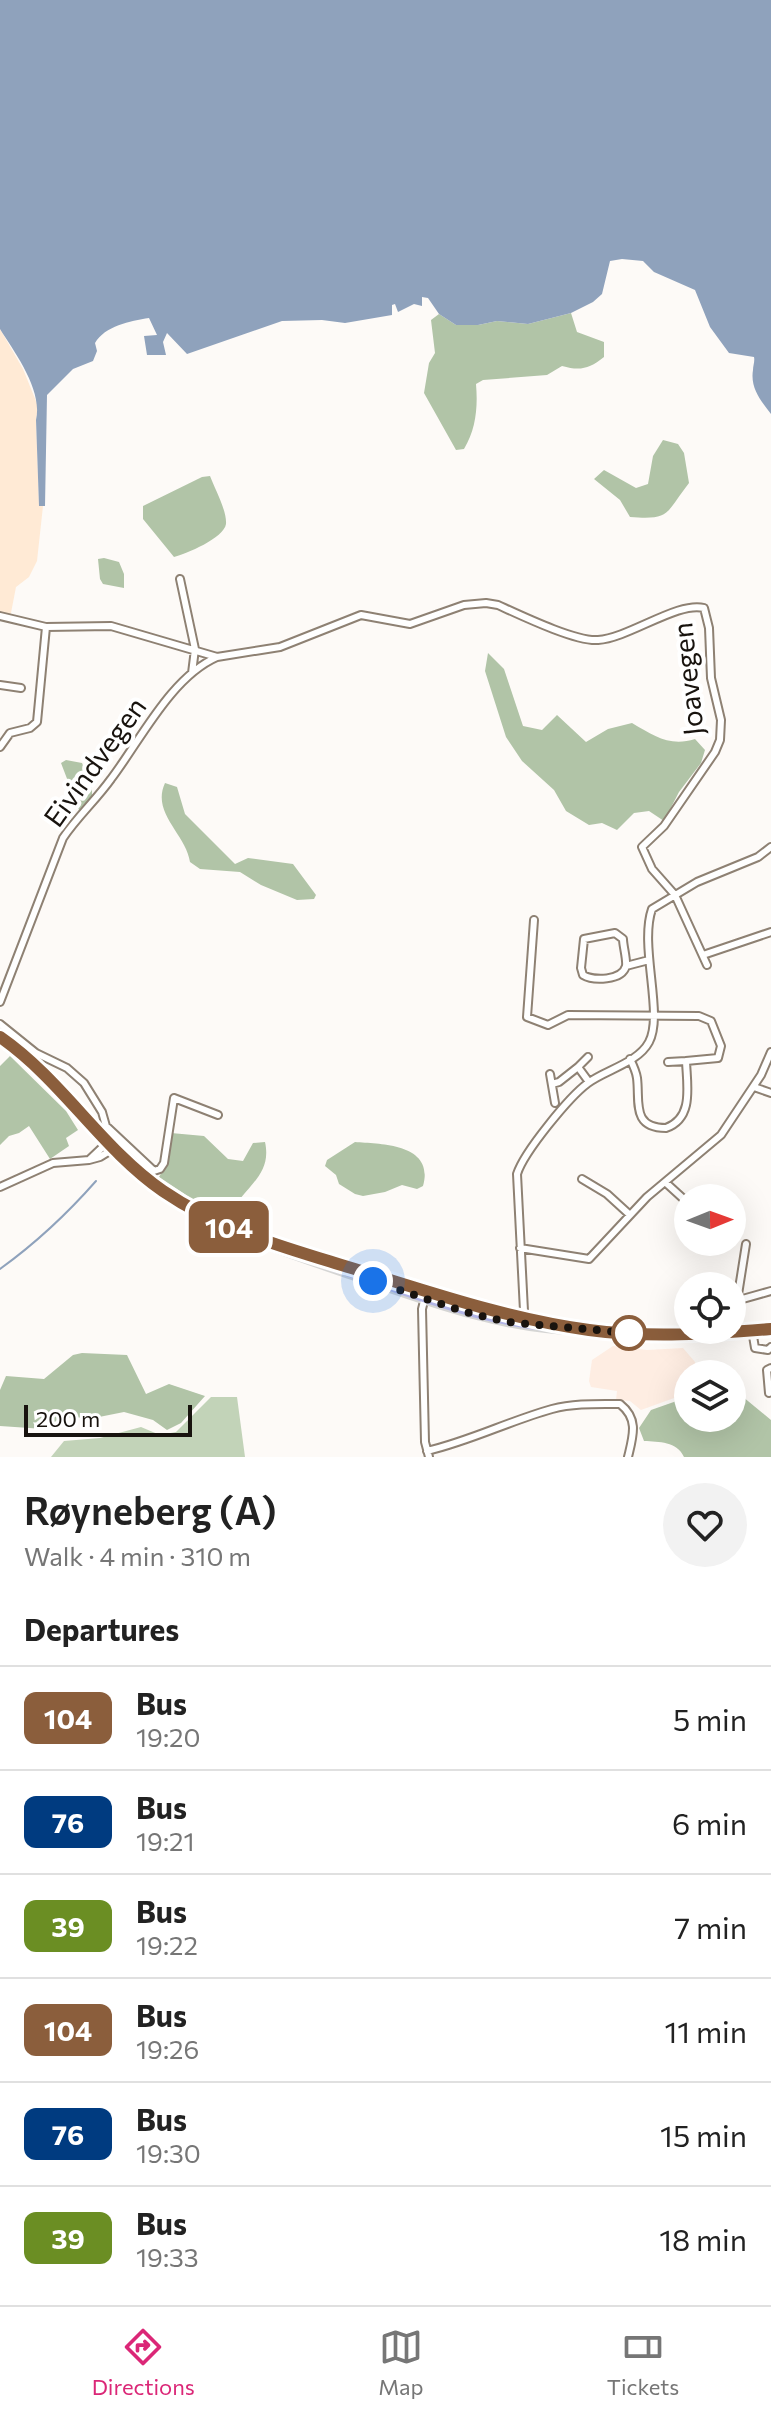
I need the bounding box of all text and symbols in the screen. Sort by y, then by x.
street label: Joavegen [664,621,710,737]
street label: Eivindvegen [36,690,153,833]
north arrow [674,1184,746,1256]
map controls [674,1184,746,1432]
line badge: 104 [183,1201,275,1253]
text: 104 [205,1210,253,1244]
your location [353,1261,393,1301]
button: locate [674,1272,746,1344]
unlabelled marker [612,1316,646,1350]
button: layers [674,1360,746,1432]
scale bar [24,1401,192,1437]
text: 200 m [36,1405,100,1432]
button: heart [663,1483,747,1567]
text: Røyneberg (A) [24,1486,277,1533]
text: Walk · 4 min · 310 m [24,1540,251,1571]
text: Departures [24,1610,179,1647]
text: Bus [136,1684,187,1721]
text: 5 min [673,1700,747,1737]
text: 104 [44,1701,92,1735]
text: 19:20 [136,1721,200,1752]
text: Bus [136,1788,187,1825]
text: 6 min [672,1804,747,1841]
text: 76 [52,1805,84,1839]
text: 19:21 [136,1825,195,1856]
text: Bus [136,1892,187,1929]
text: 7 min [674,1908,747,1945]
text: 39 [51,1909,85,1943]
text: 19:22 [136,1929,198,1960]
text: Bus [136,1996,187,2033]
text: 11 min [665,2012,747,2049]
text: 104 [44,2013,92,2047]
text: 19:26 [136,2033,199,2064]
text: Bus [136,2100,187,2137]
text: 15 min [660,2116,747,2153]
text: 76 [52,2117,84,2151]
text: 19:30 [136,2137,201,2168]
text: Bus [136,2204,187,2241]
text: 18 min [659,2220,747,2257]
text: 39 [51,2221,85,2255]
text: 19:33 [136,2241,199,2272]
tab: Directions [92,2325,195,2400]
tab: Map [378,2325,424,2400]
tab: Tickets [607,2325,679,2400]

